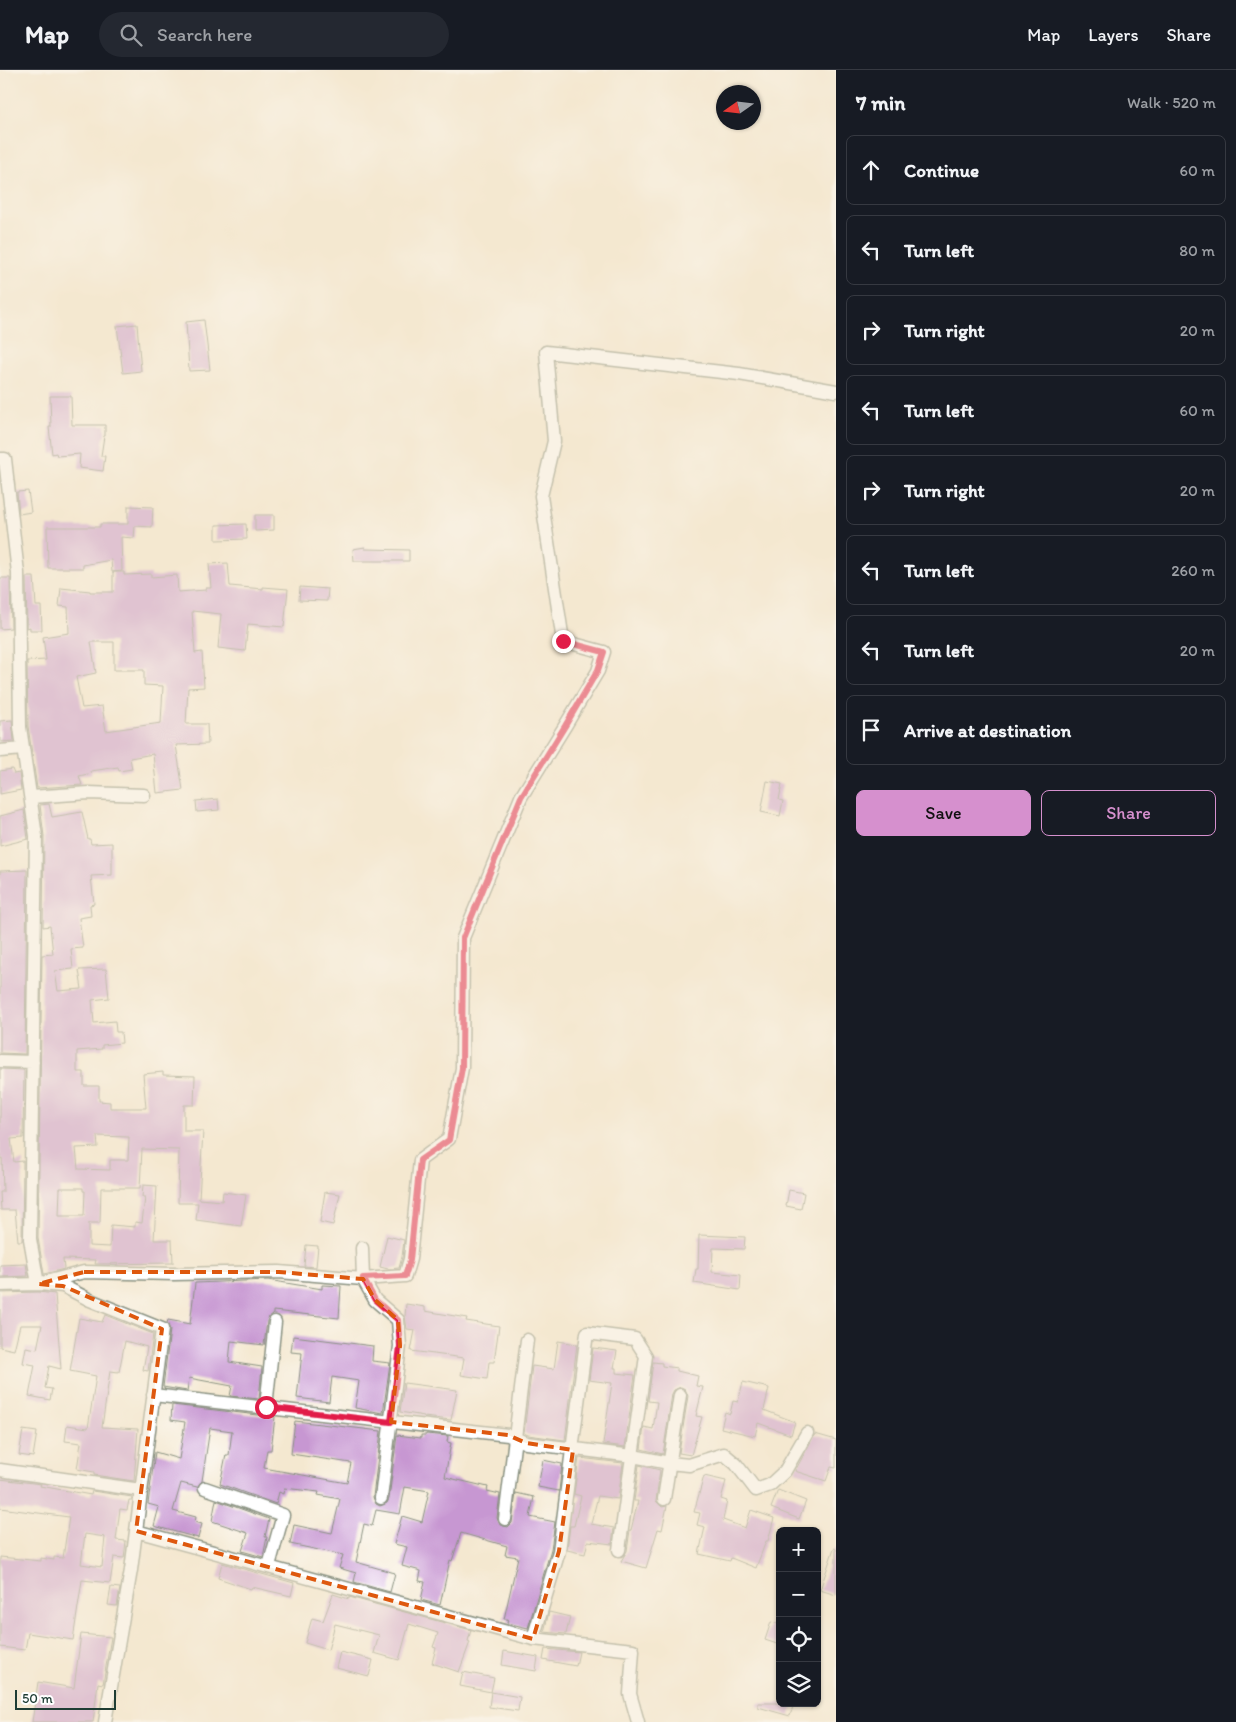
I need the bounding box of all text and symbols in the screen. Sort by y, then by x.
search box [99,12,449,57]
text: Map [25,20,69,49]
icon: search [117,21,145,49]
text: Search here [157,23,252,46]
text: Map [1027,24,1060,46]
text: Layers [1088,24,1138,46]
text: Share [1166,24,1211,46]
north arrow [716,85,761,130]
text: 7 min [856,90,905,115]
text: Walk · 520 m [1127,93,1216,112]
icon: ahead [857,156,885,184]
text: Continue [904,159,979,182]
text: 60 m [1180,161,1215,180]
icon: left [857,236,885,264]
text: Turn left [904,239,974,262]
text: 80 m [1179,241,1215,260]
icon: right [857,316,885,344]
text: Turn right [904,319,985,342]
text: 20 m [1180,321,1215,340]
icon: left [857,396,885,424]
text: Turn left [904,399,974,422]
text: 60 m [1180,401,1215,420]
icon: right [857,476,885,504]
text: Turn right [904,479,985,502]
text: 20 m [1180,481,1215,500]
icon: left [857,556,885,584]
text: Turn left [904,559,974,582]
text: 260 m [1171,561,1215,580]
route end [552,630,575,653]
icon: left [857,636,885,664]
text: Turn left [904,639,974,662]
text: 20 m [1180,641,1215,660]
icon: arrive [857,716,885,744]
text: Arrive at destination [904,719,1071,742]
button: Save [856,790,1031,836]
button: Share [1041,790,1216,836]
route start [255,1396,278,1419]
map controls [776,1527,821,1707]
button: + [776,1527,821,1572]
button: − [776,1572,821,1617]
button: locate [776,1617,821,1662]
button: layers [776,1662,821,1707]
scale bar [15,1687,116,1710]
text: 50 m [22,1690,53,1707]

